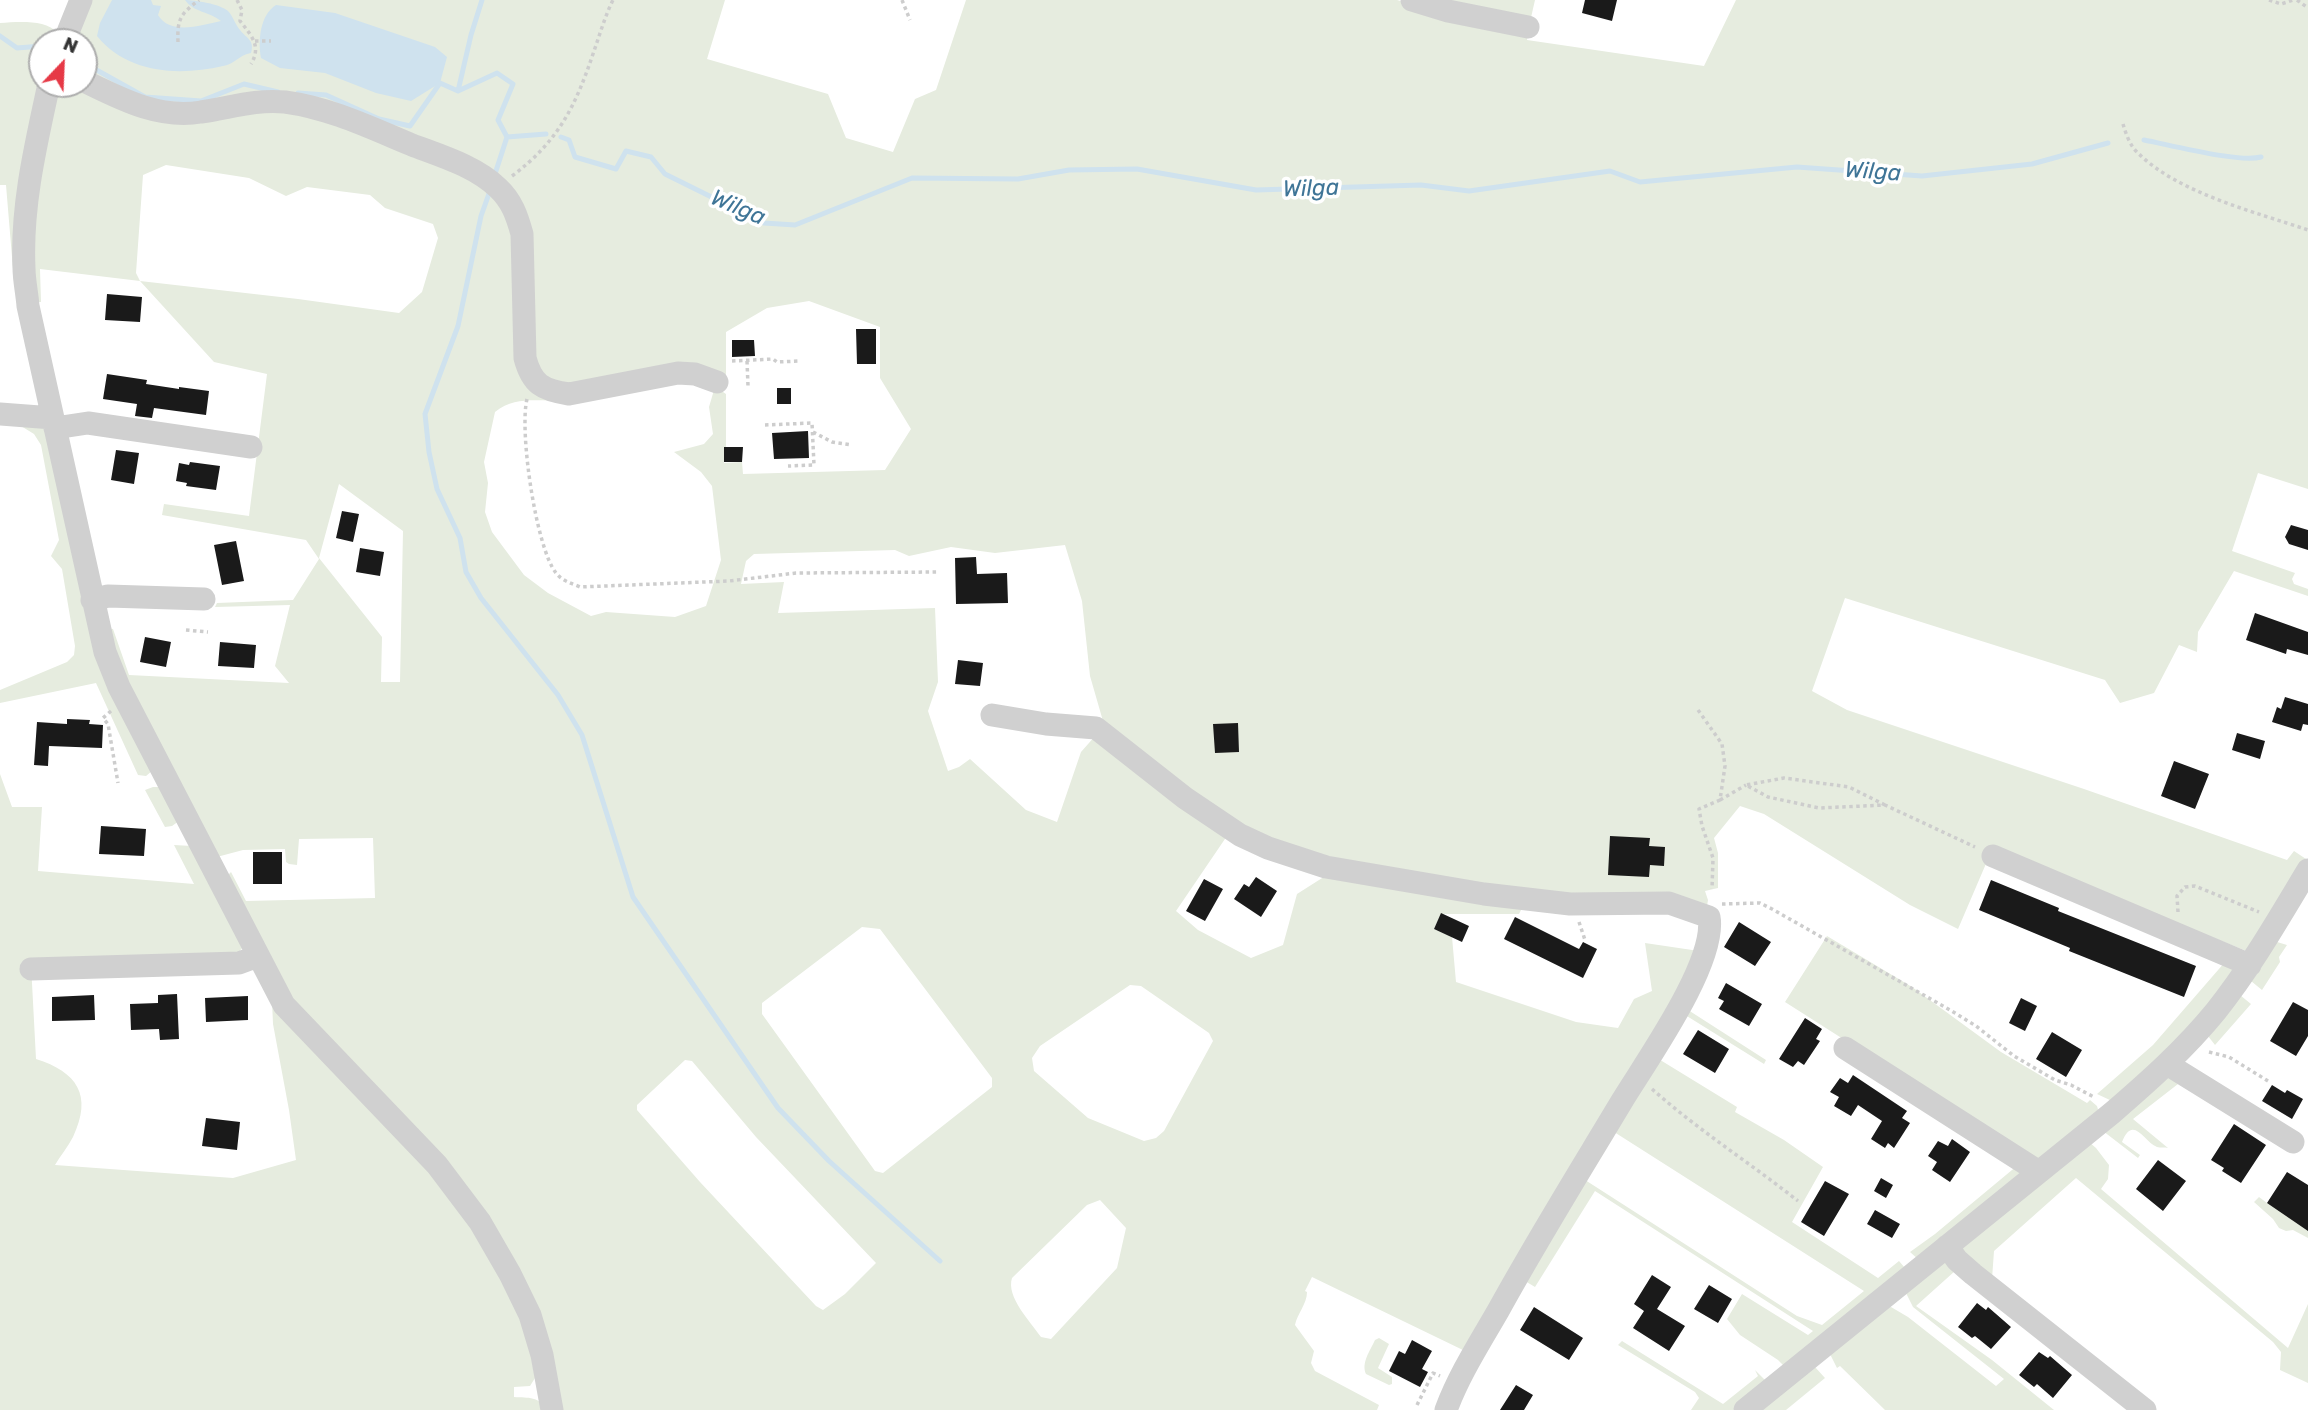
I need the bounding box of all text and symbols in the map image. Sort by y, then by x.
north arrow [28,28,98,98]
text: N [60,32,81,58]
water label: Wilga [1844,156,1902,188]
water label: Wilga [1282,174,1340,204]
water label: Wilga [707,184,769,232]

